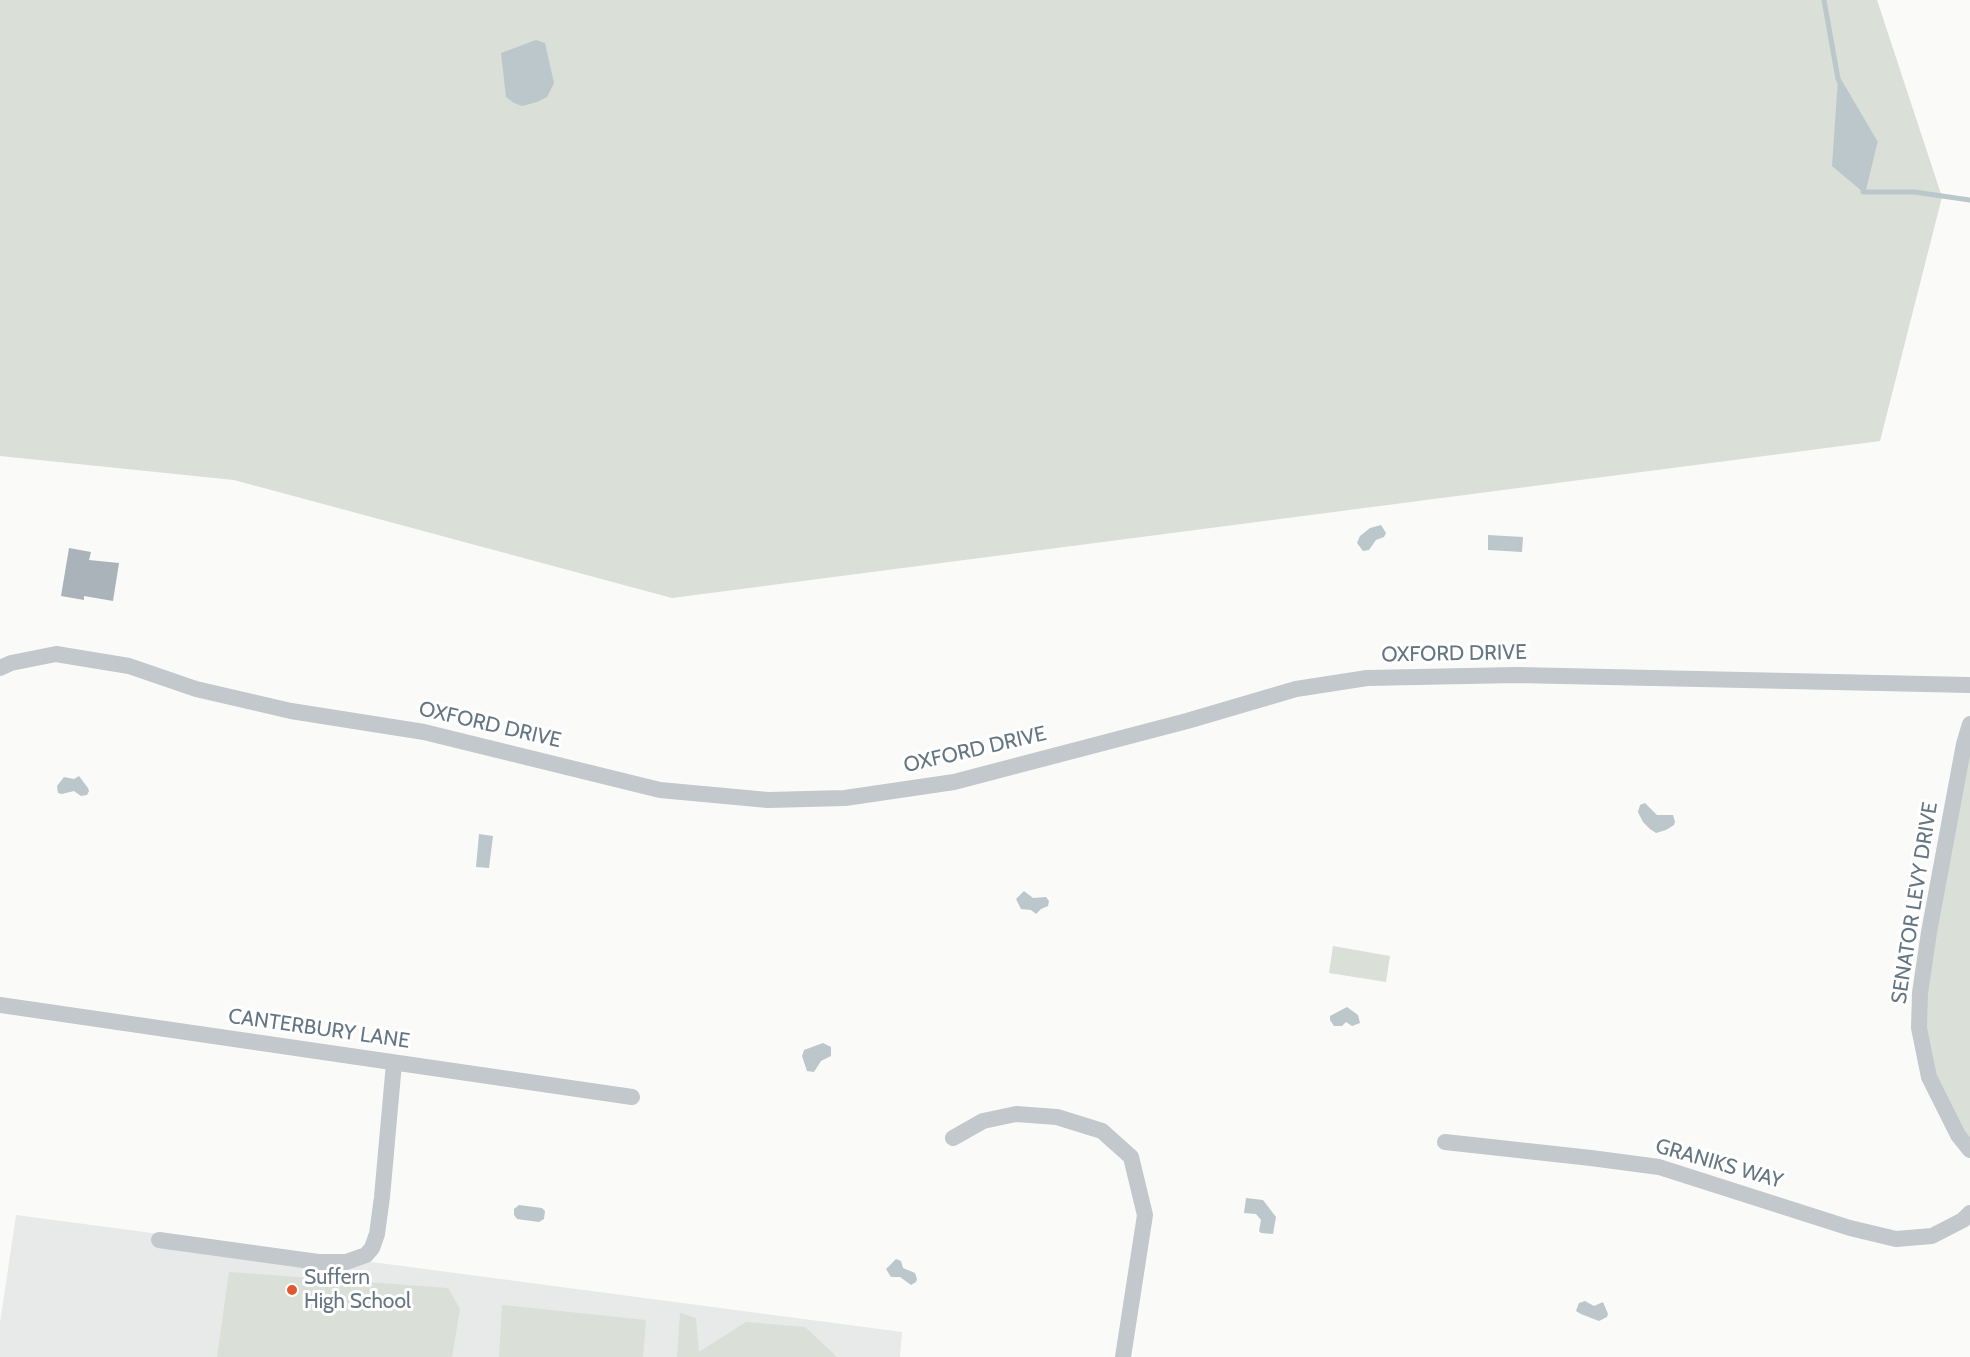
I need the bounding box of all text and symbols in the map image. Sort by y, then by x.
street label: OXFORD DRIVE [1381,640,1527,668]
street label: OXFORD DRIVE [416,696,564,754]
street label: OXFORD DRIVE [901,721,1049,779]
street label: SENATOR LEVY DRIVE [1887,800,1943,1006]
street label: CANTERBURY LANE [227,1004,411,1054]
street label: GRANIKS WAY [1652,1134,1786,1194]
place label: Suffern High School [304,1265,411,1315]
marker: Suffern High School [285,1283,299,1297]

